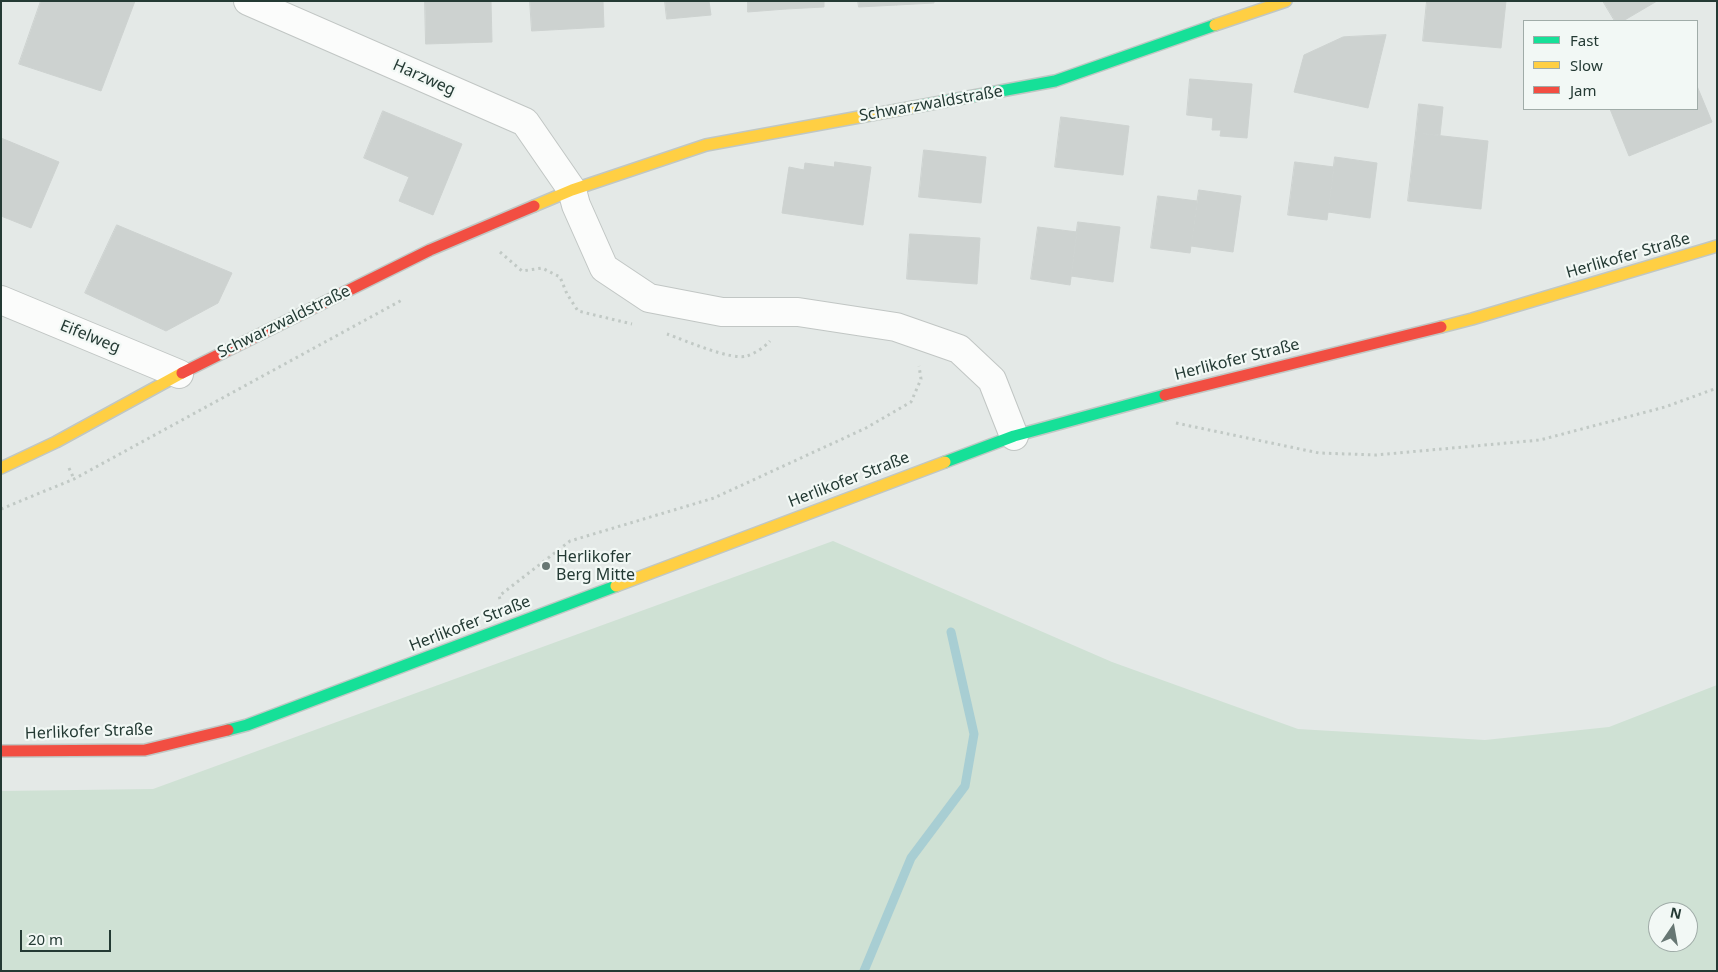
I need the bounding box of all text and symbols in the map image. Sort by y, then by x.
legend [1523,20,1698,110]
text: Fast [1570,30,1599,50]
text: Slow [1570,55,1603,75]
street label: Harzweg [390,56,458,100]
text: Jam [1570,80,1597,100]
street label: Schwarzwaldstraße [858,82,1004,126]
street label: Herlikofer Straße [1564,229,1692,283]
street label: Schwarzwaldstraße [214,282,354,362]
street label: Eifelweg [57,316,123,358]
street label: Herlikofer Straße [1172,335,1302,385]
street label: Herlikofer Straße [786,448,912,512]
place label: Herlikofer Berg Mitte [556,547,635,585]
marker: Herlikofer Berg Mitte [540,560,552,572]
street label: Herlikofer Straße [407,592,533,656]
street label: Herlikofer Straße [25,720,153,744]
north arrow [1648,902,1698,952]
text: N [1668,902,1684,923]
scale bar [22,920,114,952]
text: 20 m [28,929,63,949]

